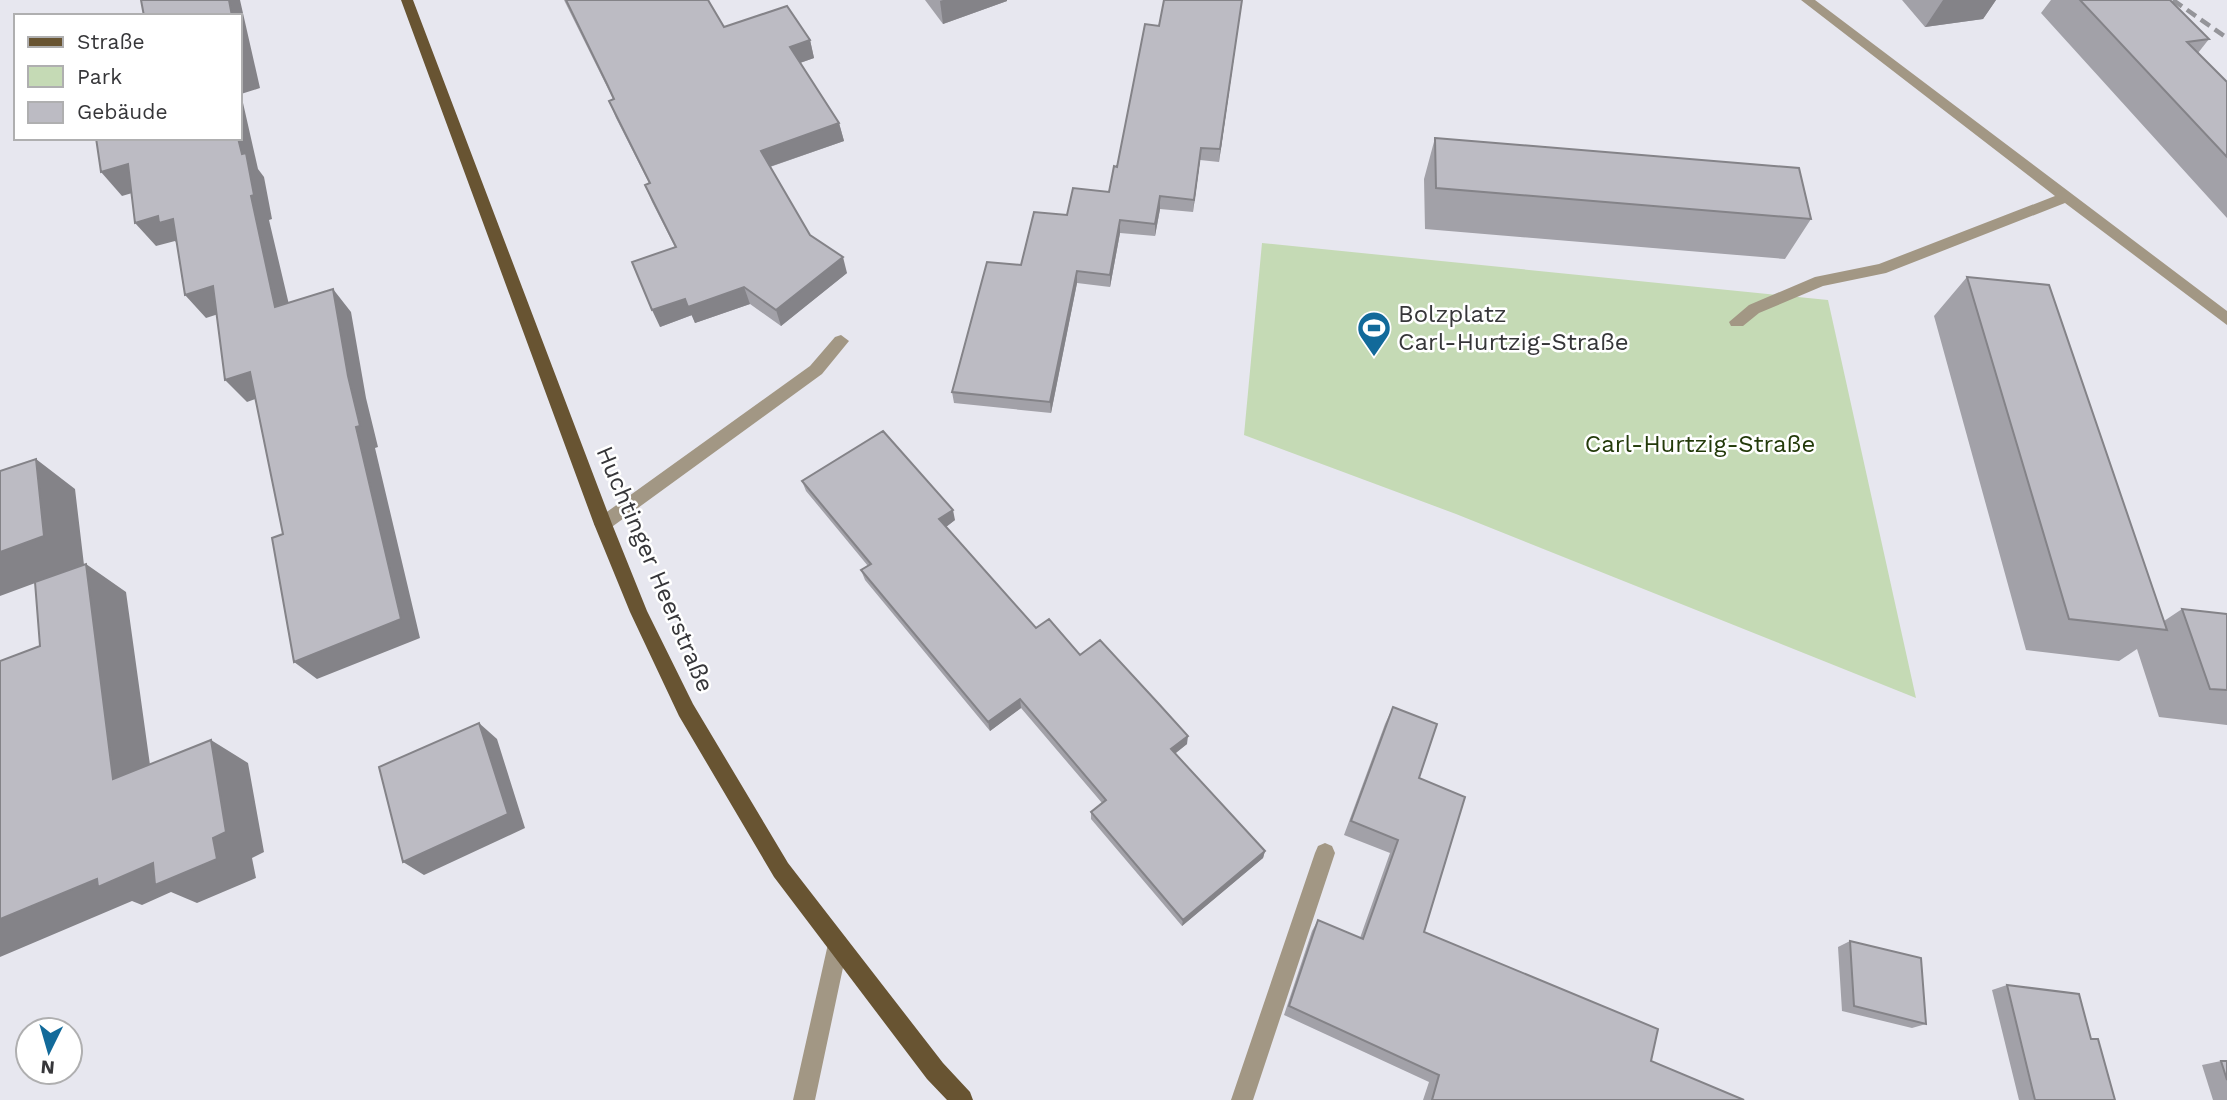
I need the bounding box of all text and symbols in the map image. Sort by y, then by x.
legend [14,14,242,140]
text: Straße [77,29,145,54]
text: Park [77,64,122,89]
text: Gebäude [77,99,168,124]
place label: Bolzplatz Carl-Hurtzig-Straße [1398,300,1629,356]
sports icon: Bolzplatz Carl-Hurtzig-Straße [1355,309,1393,358]
park label: Carl-Hurtzig-Straße [1585,430,1815,458]
street label: Huchtinger Heerstraße [590,442,720,696]
north arrow [14,1016,84,1086]
text: N [40,1055,56,1080]

